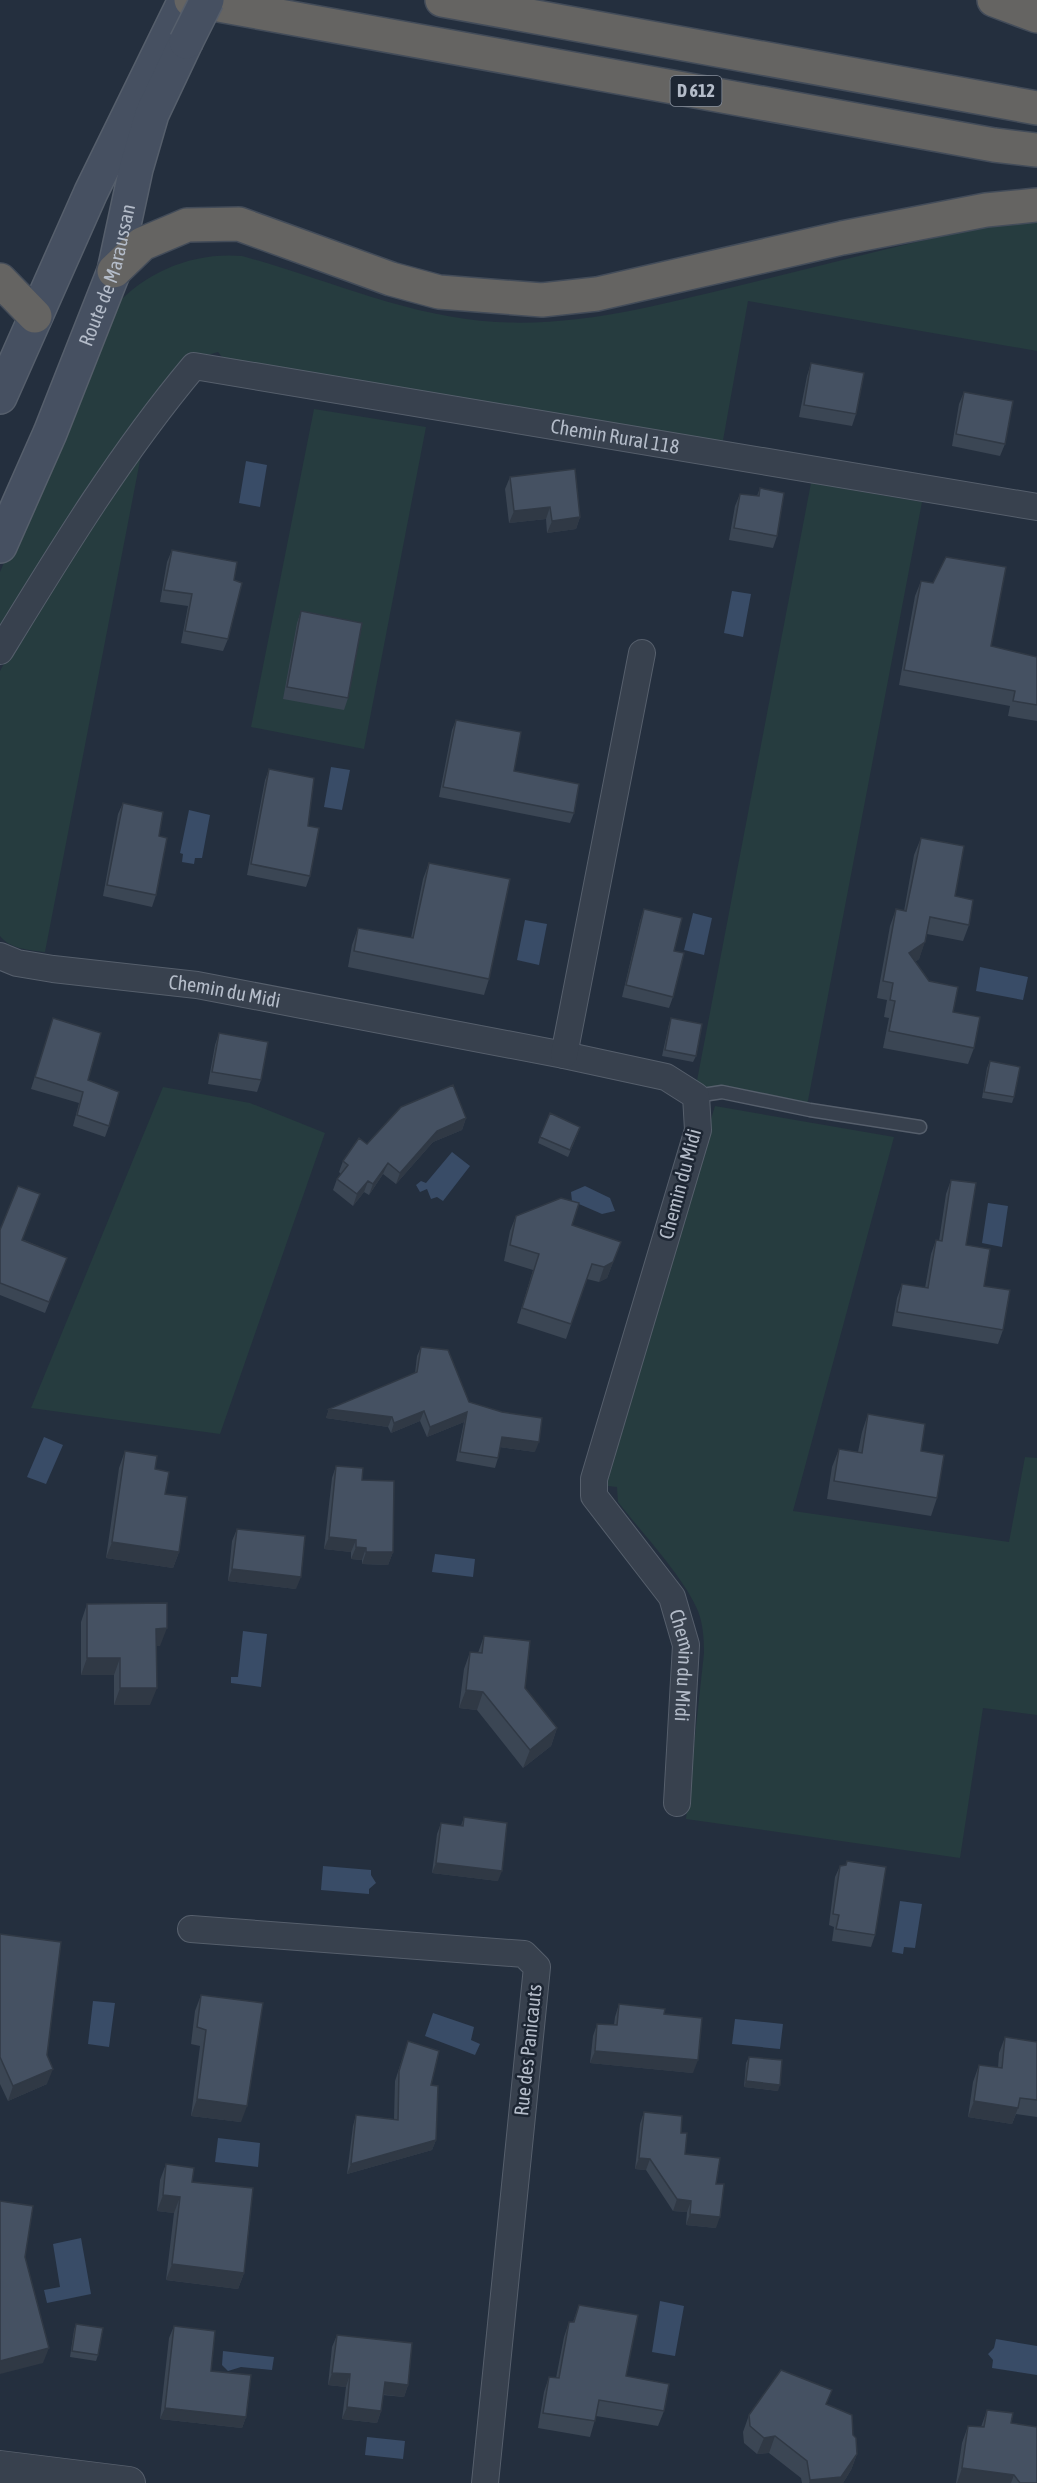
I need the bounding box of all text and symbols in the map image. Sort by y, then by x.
road number: D 612 [670,76,722,106]
street label: Route de Maraussan [74,202,139,349]
street label: Chemin Rural 118 [549,414,681,458]
street label: Chemin du Midi [168,970,283,1012]
street label: Chemin du Midi [654,1126,705,1242]
street label: Chemin du Midi [665,1606,699,1722]
street label: Rue des Panicauts [509,1983,546,2117]

